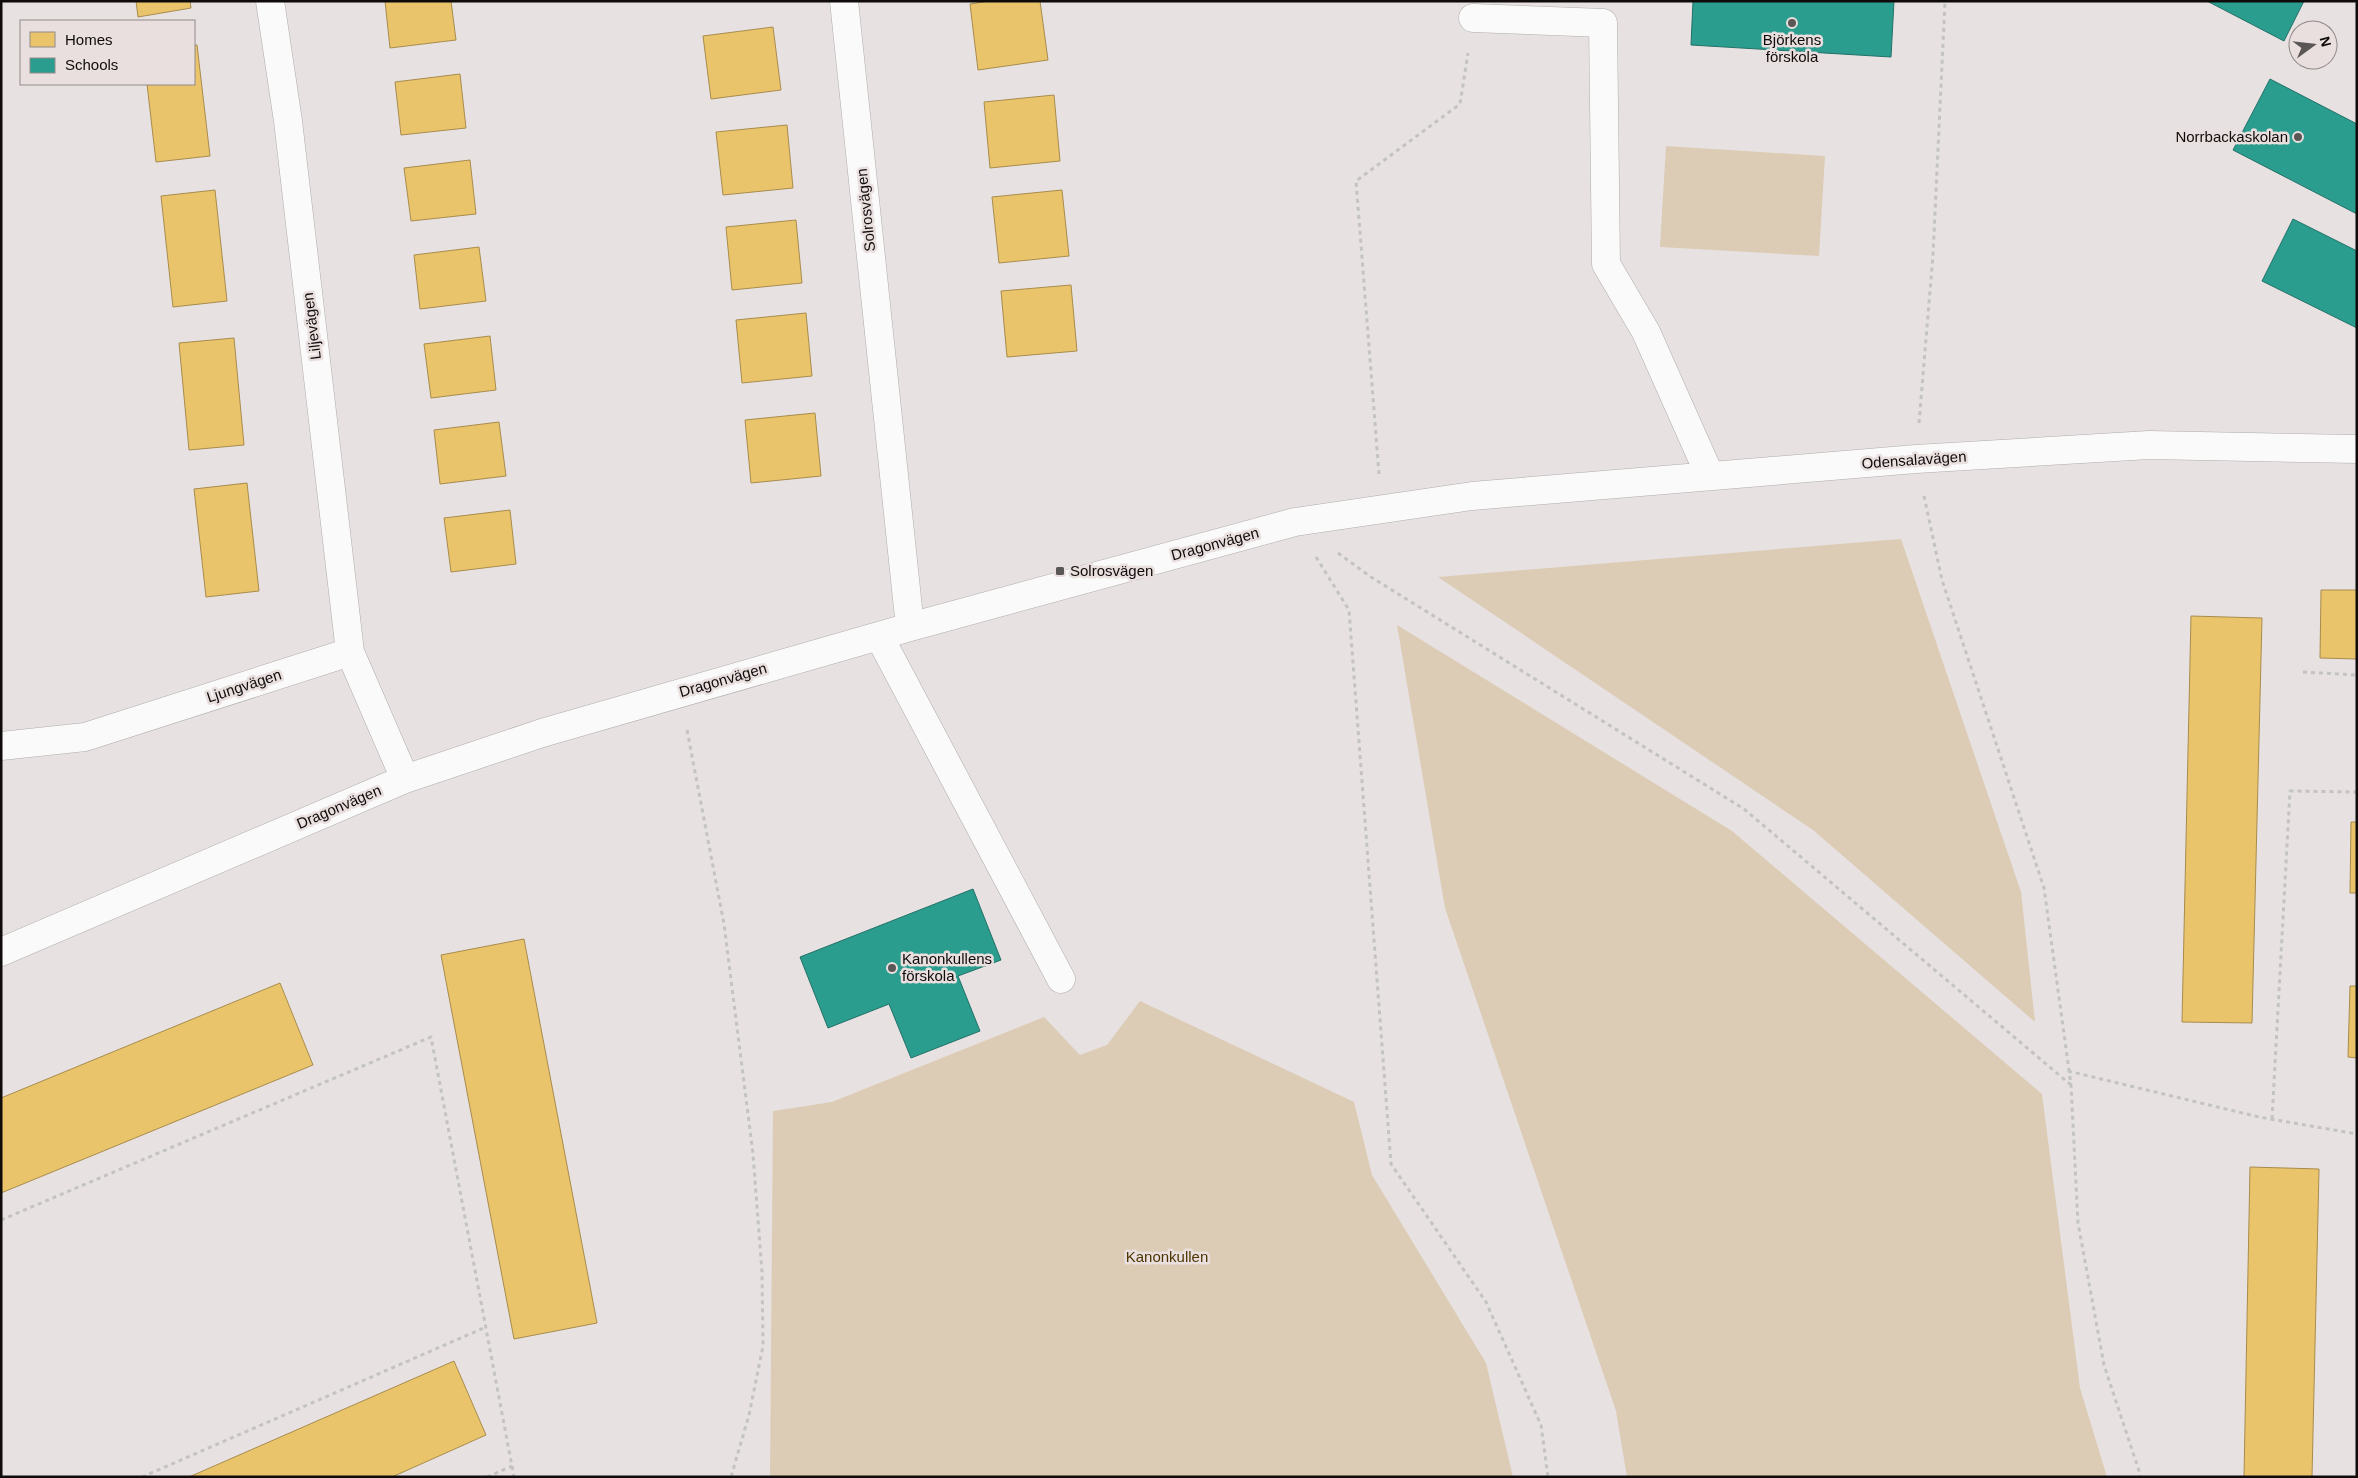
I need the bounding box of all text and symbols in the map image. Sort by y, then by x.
marker: Björkens förskola [1786,17,1798,29]
legend [20,20,195,85]
north arrow [2288,20,2338,70]
text: Homes [65,31,113,48]
place label: Björkens förskola [1763,31,1821,65]
text: N [2317,35,2335,49]
text: Schools [65,56,118,73]
place label: Norrbackaskolan [2175,128,2288,145]
marker: Norrbackaskolan [2292,131,2304,143]
street label: Solrosvägen [853,168,878,252]
street label: Liljevägen [299,291,324,361]
street label: Odensalavägen [1861,447,1967,472]
street label: Dragonvägen [1169,524,1261,563]
place label: Solrosvägen [1070,562,1153,579]
marker: Solrosvägen [1054,565,1066,577]
street label: Dragonvägen [677,659,768,700]
street label: Ljungvägen [204,665,283,706]
street label: Dragonvägen [294,781,384,832]
place label: Kanonkullens förskola [902,950,992,984]
marker: Kanonkullens förskola [886,962,898,974]
park label: Kanonkullen [1126,1248,1208,1265]

